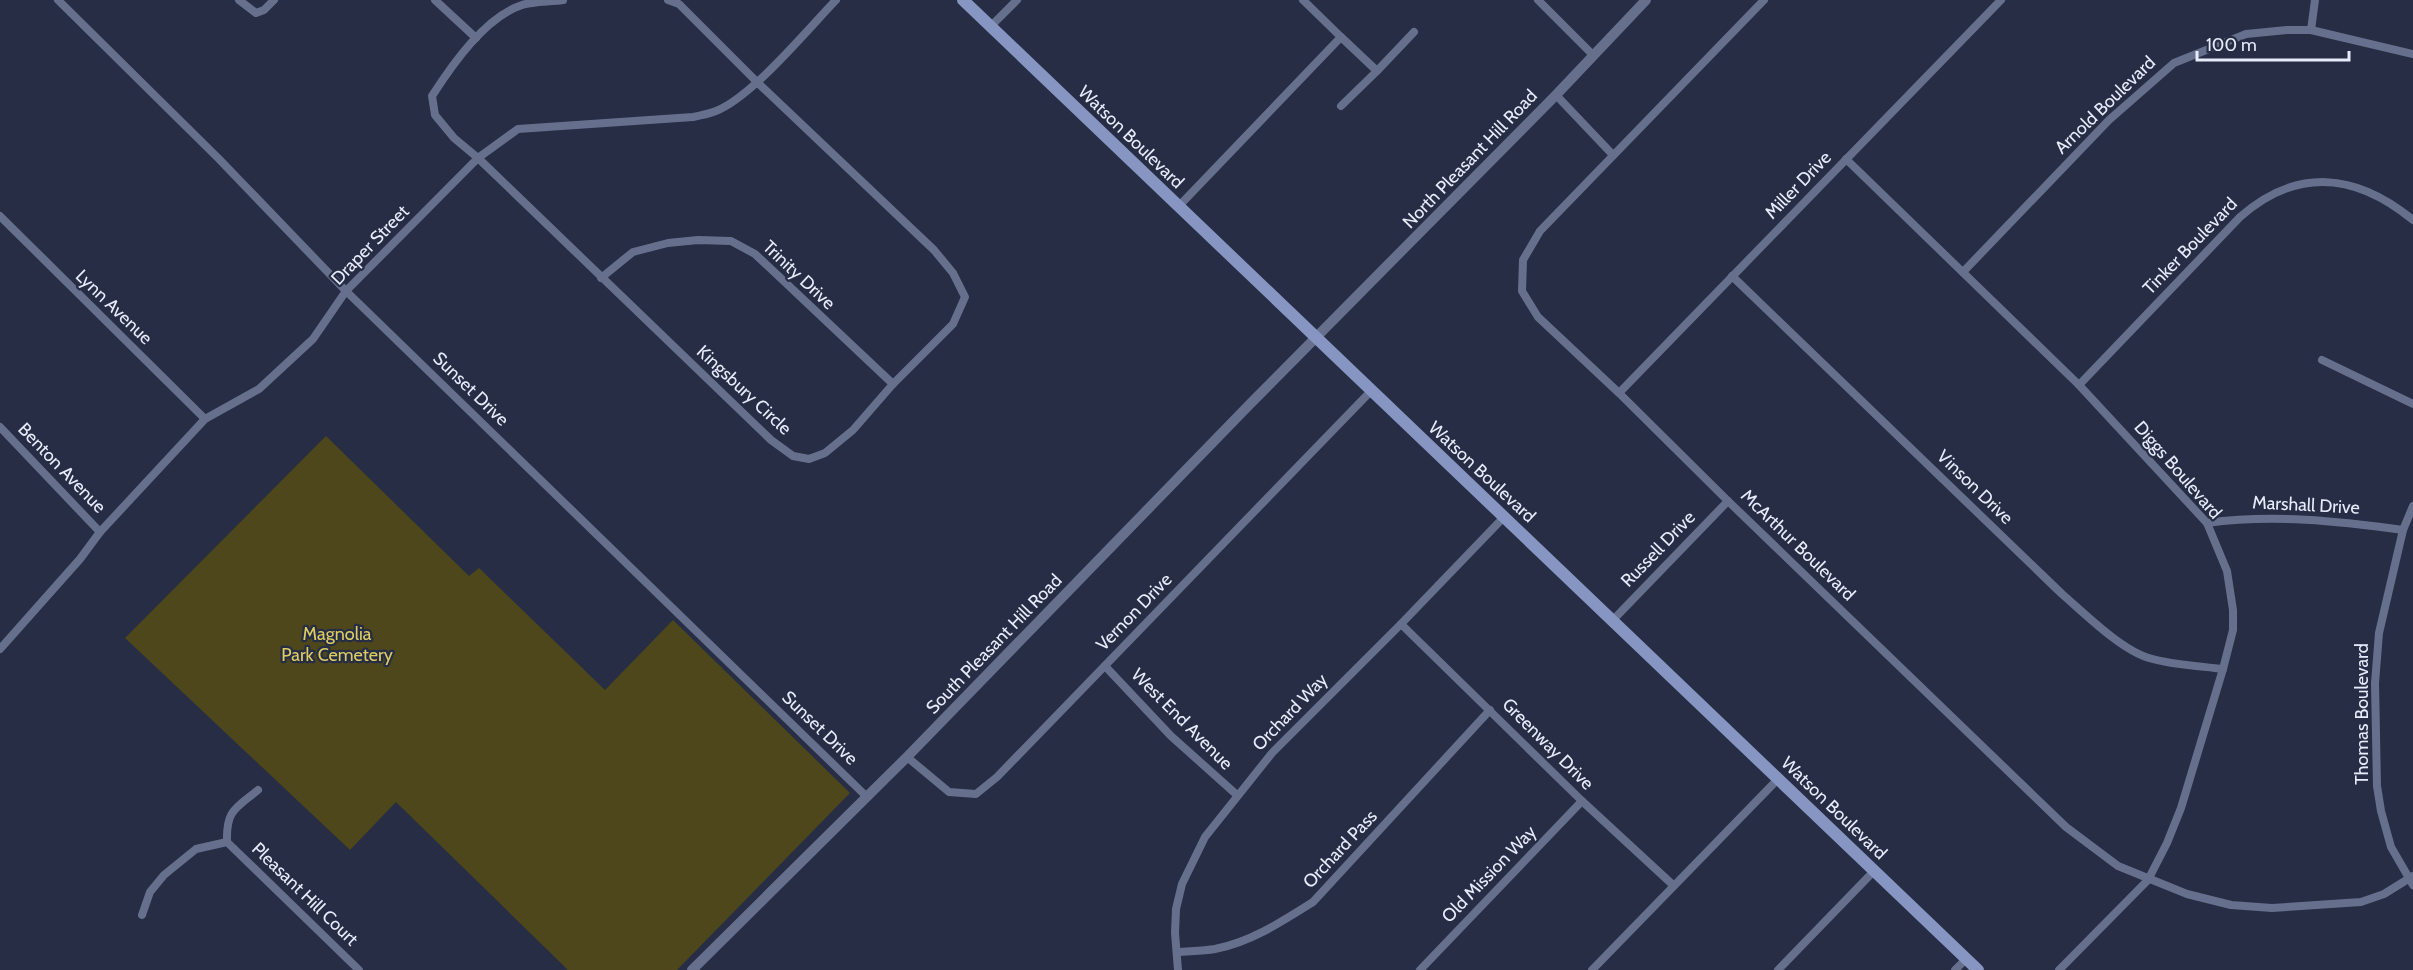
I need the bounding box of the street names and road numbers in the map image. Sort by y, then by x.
street label: Arnold Boulevard [2050,52,2160,158]
street label: Watson Boulevard [1074,81,1188,193]
street label: North Pleasant Hill Road [1398,85,1542,233]
street label: Miller Drive [1760,146,1836,224]
street label: Tinker Boulevard [2138,193,2242,299]
street label: Draper Street [327,201,413,289]
street label: Trinity Drive [758,236,840,314]
street label: Lynn Avenue [71,265,157,349]
street label: Kingsbury Circle [692,340,796,440]
street label: Sunset Drive [428,347,514,431]
street label: Watson Boulevard [1424,417,1540,527]
street label: Diggs Boulevard [2130,417,2226,523]
street label: Benton Avenue [13,418,111,518]
street label: Vinson Drive [1932,445,2018,529]
street label: McArthur Boulevard [1736,485,1860,605]
street label: Marshall Drive [2252,491,2360,519]
street label: Russell Drive [1616,506,1700,592]
street label: South Pleasant Hill Road [921,569,1067,719]
street label: Vernon Drive [1092,569,1176,655]
street label: Thomas Boulevard [2351,643,2373,785]
street label: West End Avenue [1127,664,1237,774]
street label: Orchard Way [1248,669,1332,755]
street label: Sunset Drive [777,686,863,770]
street label: Greenway Drive [1498,694,1598,794]
street label: Watson Boulevard [1777,752,1891,864]
street label: Orchard Pass [1298,805,1382,893]
street label: Old Mission Way [1437,821,1541,927]
street label: Pleasant Hill Court [247,838,363,950]

